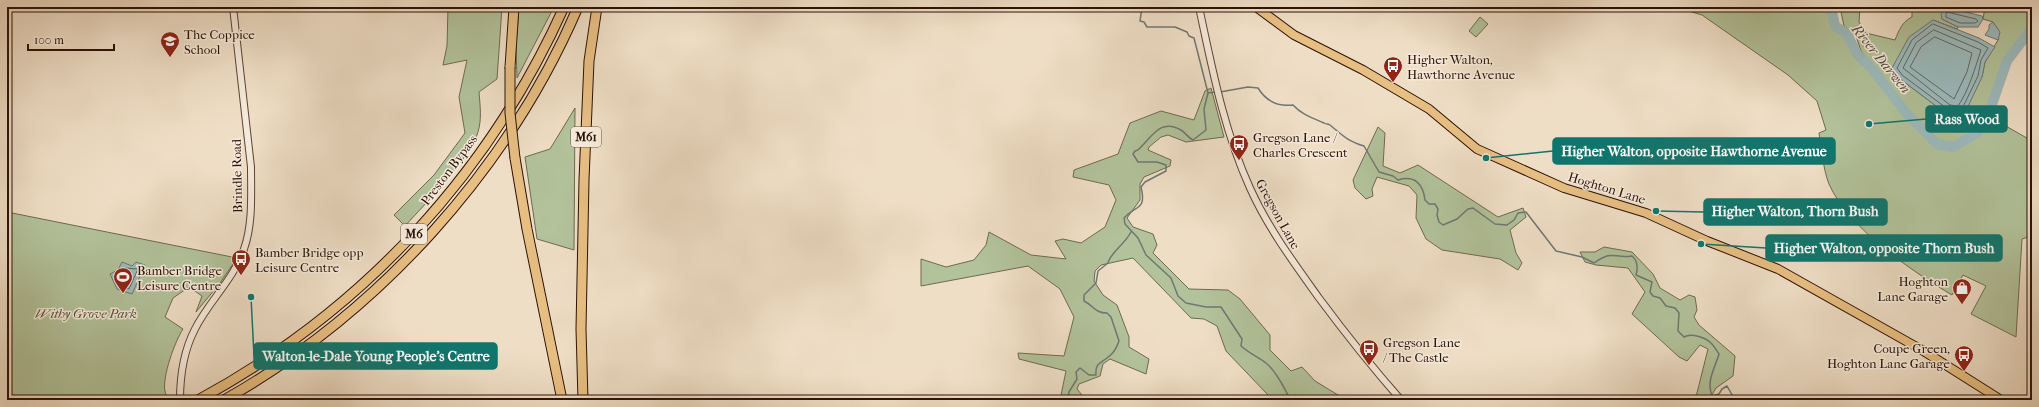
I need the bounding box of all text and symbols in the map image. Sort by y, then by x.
water label: River Darwen [1847,20,1914,97]
scale bar [28,26,114,52]
place label: The Coppice School [184,27,255,57]
school or university icon: The Coppice School [159,30,181,58]
text: 100 m [34,33,64,47]
place label: Higher Walton, Hawthorne Avenue [1407,52,1516,82]
bus stop icon: Higher Walton, Hawthorne Avenue [1382,55,1404,83]
callout: Rass Wood [1926,106,2007,132]
text: Rass Wood [1935,111,2001,128]
road number: M61 [571,127,601,147]
place label: Gregson Lane / Charles Crescent [1253,130,1348,160]
street label: Preston Bypass [418,132,480,208]
bus stop icon: Gregson Lane / Charles Crescent [1228,133,1250,161]
street label: Brindle Road [229,138,245,213]
callout: Higher Walton, opposite Hawthorne Avenue [1553,138,1835,164]
text: Higher Walton, opposite Hawthorne Avenue [1561,143,1827,160]
street label: Hoghton Lane [1566,169,1648,207]
street label: Gregson Lane [1253,176,1304,252]
callout: Higher Walton, Thorn Bush [1704,199,1887,225]
text: Higher Walton, Thorn Bush [1712,203,1880,220]
road number: M6 [401,224,427,244]
callout: Higher Walton, opposite Thorn Bush [1766,235,2002,261]
text: Higher Walton, opposite Thorn Bush [1774,240,1995,257]
place label: Bamber Bridge opp Leisure Centre [255,245,363,275]
bus stop icon: Bamber Bridge opp Leisure Centre [230,248,252,276]
place label: Bamber Bridge Leisure Centre [137,263,223,293]
sports icon: Bamber Bridge Leisure Centre [112,266,134,294]
place label: Hoghton Lane Garage [1877,274,1949,304]
shop icon: Hoghton Lane Garage [1951,277,1973,305]
park label: Withy Grove Park [35,306,137,321]
place label: Gregson Lane / The Castle [1382,335,1461,365]
bus stop icon: Gregson Lane / The Castle [1358,338,1380,366]
place label: Coupe Green, Hoghton Lane Garage [1827,341,1951,371]
callout: Walton-le-Dale Young People's Centre [254,343,497,369]
bus stop icon: Coupe Green, Hoghton Lane Garage [1953,344,1975,372]
text: Walton-le-Dale Young People's Centre [261,348,490,365]

